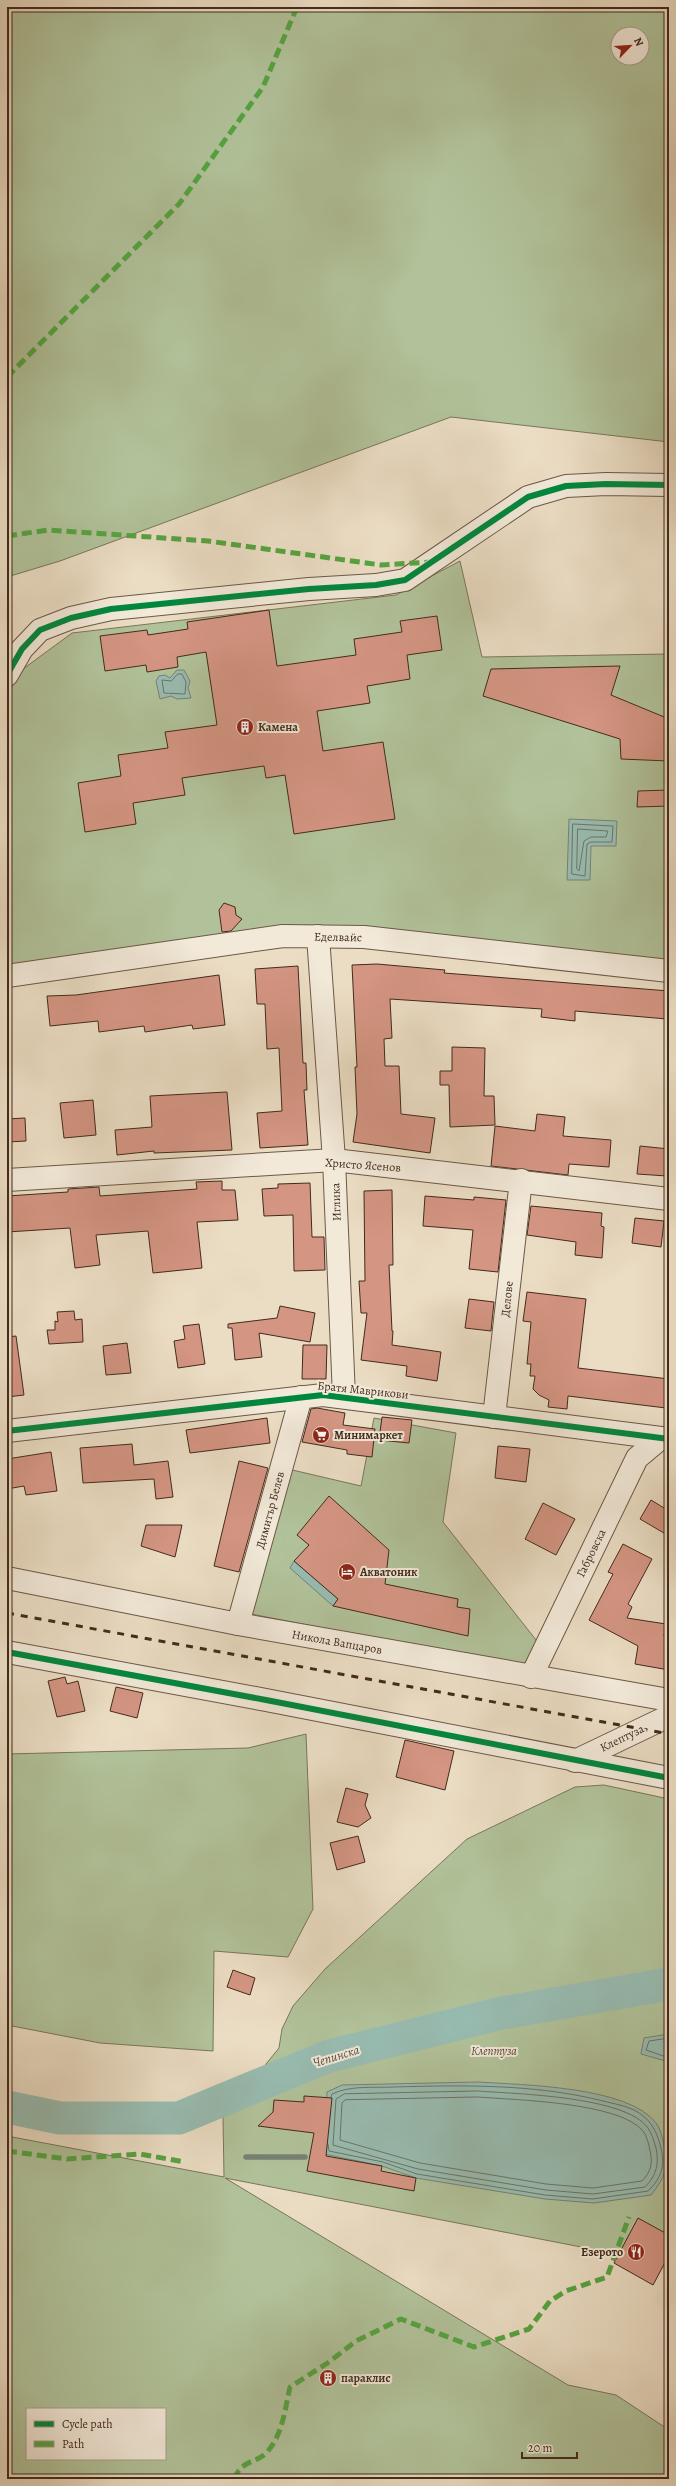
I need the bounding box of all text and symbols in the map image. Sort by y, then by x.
north arrow [610,26,650,66]
text: N [630,35,647,49]
building icon: Камена [235,717,255,737]
place label: Камена [258,719,298,735]
street label: Еделвайс [314,929,362,945]
street label: Христо Ясенов [324,1154,402,1176]
street label: Иглика [327,1182,345,1221]
street label: Делове [497,1280,517,1318]
street label: Братя Маврикови [316,1377,410,1403]
supermarket icon: Минимаркет [311,1425,331,1445]
place label: Минимаркет [334,1427,403,1443]
street label: Димитър Белев [252,1469,288,1550]
street label: Габровска [572,1526,610,1580]
hotel icon: Акватоник [337,1562,357,1582]
place label: Акватоник [359,1564,418,1580]
street label: Никола Вапцаров [290,1626,384,1658]
street label: Клептуза [597,1720,647,1756]
water label: Чепинска [311,2041,361,2071]
park label: Клептуза [471,2043,517,2059]
restaurant icon: Езерото [626,2242,646,2262]
place label: Езерото [581,2244,623,2260]
building icon: параклис [318,2368,338,2388]
place label: параклис [341,2370,391,2386]
legend [26,2408,166,2460]
text: Cycle path [62,2416,113,2432]
scale bar [522,2434,577,2460]
text: Path [62,2436,85,2452]
text: 20 m [528,2440,552,2456]

